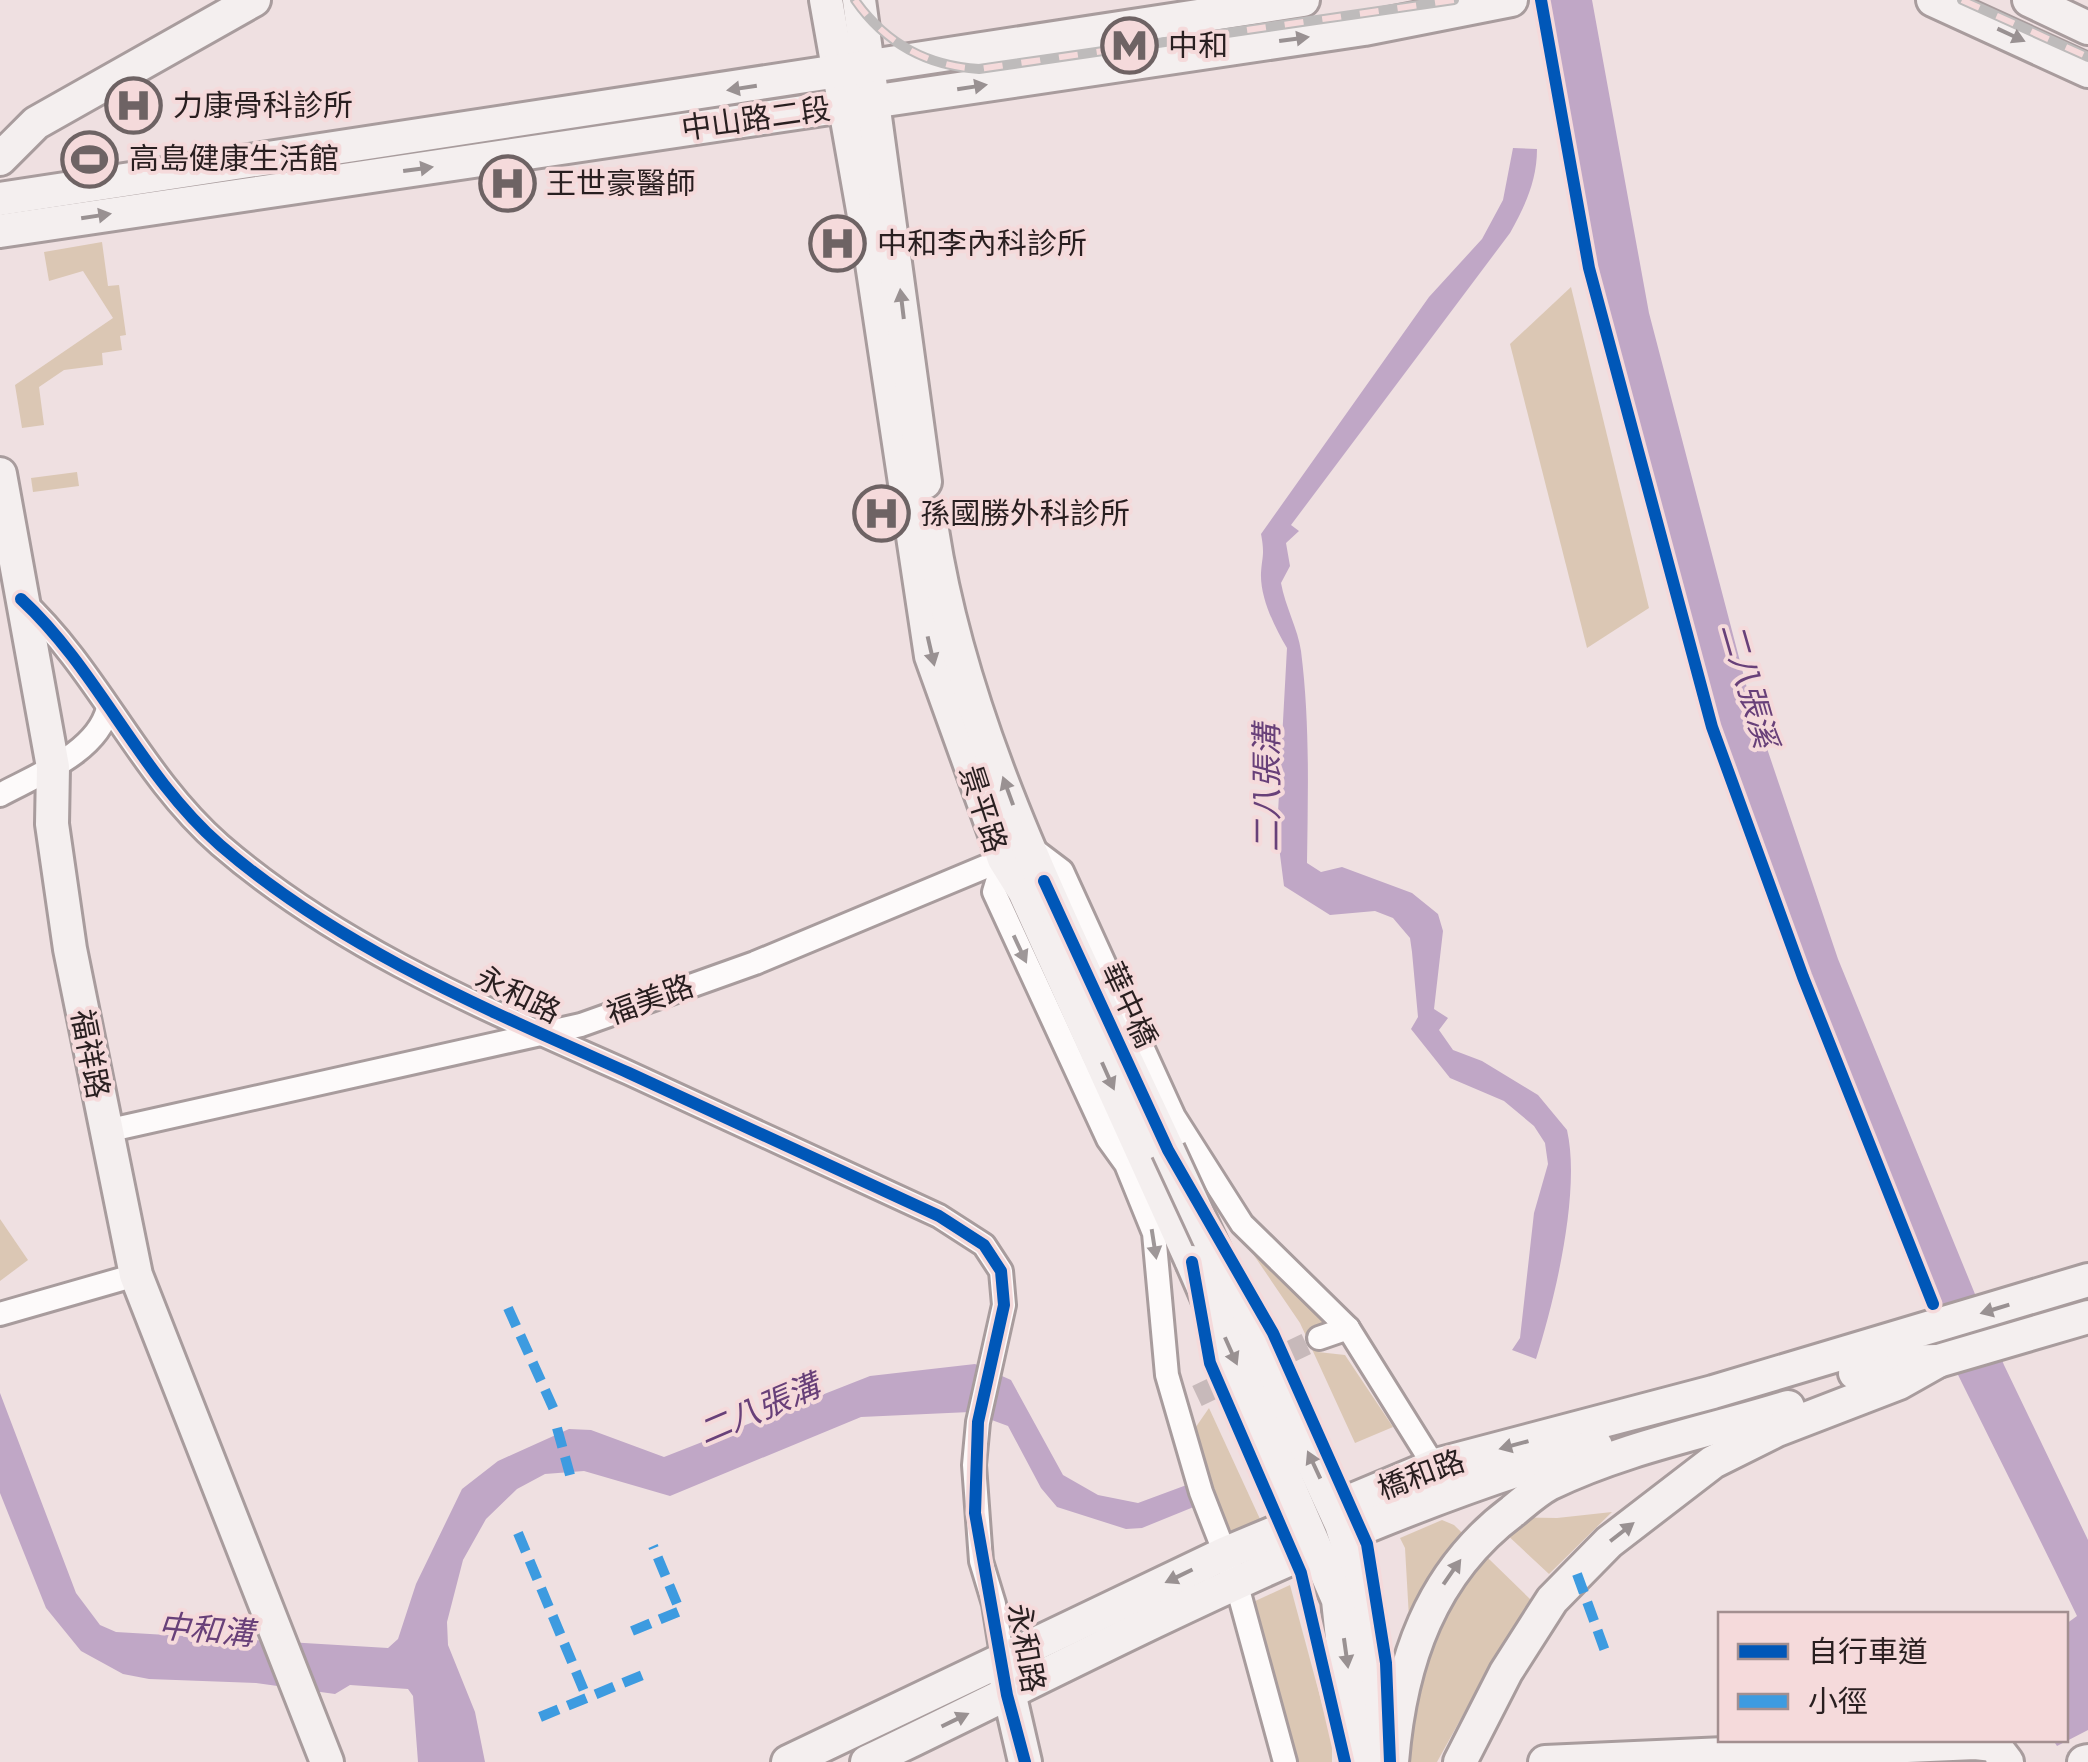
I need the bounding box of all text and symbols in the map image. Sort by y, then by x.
metro station icon: 中和 [1099,16,1159,76]
one-way arrow [1996,27,2025,43]
place label: 中和 [1168,28,1228,63]
one-way arrow [1279,31,1310,47]
hospital icon: 力康骨科診所 [104,76,164,136]
one-way arrow [957,79,989,95]
one-way arrow [725,81,757,96]
place label: 力康骨科診所 [173,88,353,123]
street label: 中山路二段 [679,91,833,146]
sports icon: 高島健康生活館 [60,129,120,189]
place label: 高島健康生活館 [129,141,339,176]
hospital icon: 王世豪醫師 [477,154,537,214]
one-way arrow [403,160,434,176]
place label: 王世豪醫師 [546,166,696,201]
one-way arrow [81,208,113,224]
hospital icon: 中和李內科診所 [808,214,868,274]
place label: 中和李內科診所 [877,226,1087,261]
one-way arrow [894,288,910,320]
hospital icon: 孫國勝外科診所 [851,484,911,544]
place label: 孫國勝外科診所 [920,496,1130,531]
water label: 二八張溪 [1713,618,1786,756]
one-way arrow [924,636,939,667]
water label: 二八張溝 [1248,720,1286,852]
street label: 景平路 [953,761,1014,857]
one-way arrow [1000,775,1016,805]
one-way arrow [1012,935,1029,964]
street label: 華中橋 [1095,957,1164,1053]
street label: 永和路 [470,959,566,1030]
street label: 福美路 [602,968,698,1031]
street label: 福祥路 [65,1006,116,1101]
one-way arrow [1099,1062,1116,1091]
one-way arrow [1147,1228,1162,1260]
one-way arrow [1979,1302,2010,1317]
one-way arrow [1223,1336,1239,1366]
water label: 二八張溝 [693,1365,829,1451]
one-way arrow [1498,1437,1529,1453]
street label: 橋和路 [1373,1443,1469,1506]
one-way arrow [1305,1450,1322,1479]
one-way arrow [1608,1522,1634,1543]
one-way arrow [1442,1559,1461,1585]
one-way arrow [1165,1567,1194,1584]
street label: 永和路 [1001,1601,1052,1695]
water label: 中和溝 [157,1607,259,1653]
legend [1718,1612,2068,1742]
text: 自行車道 [1808,1634,1928,1669]
one-way arrow [1338,1638,1354,1670]
text: 小徑 [1808,1684,1868,1719]
one-way arrow [941,1711,970,1728]

